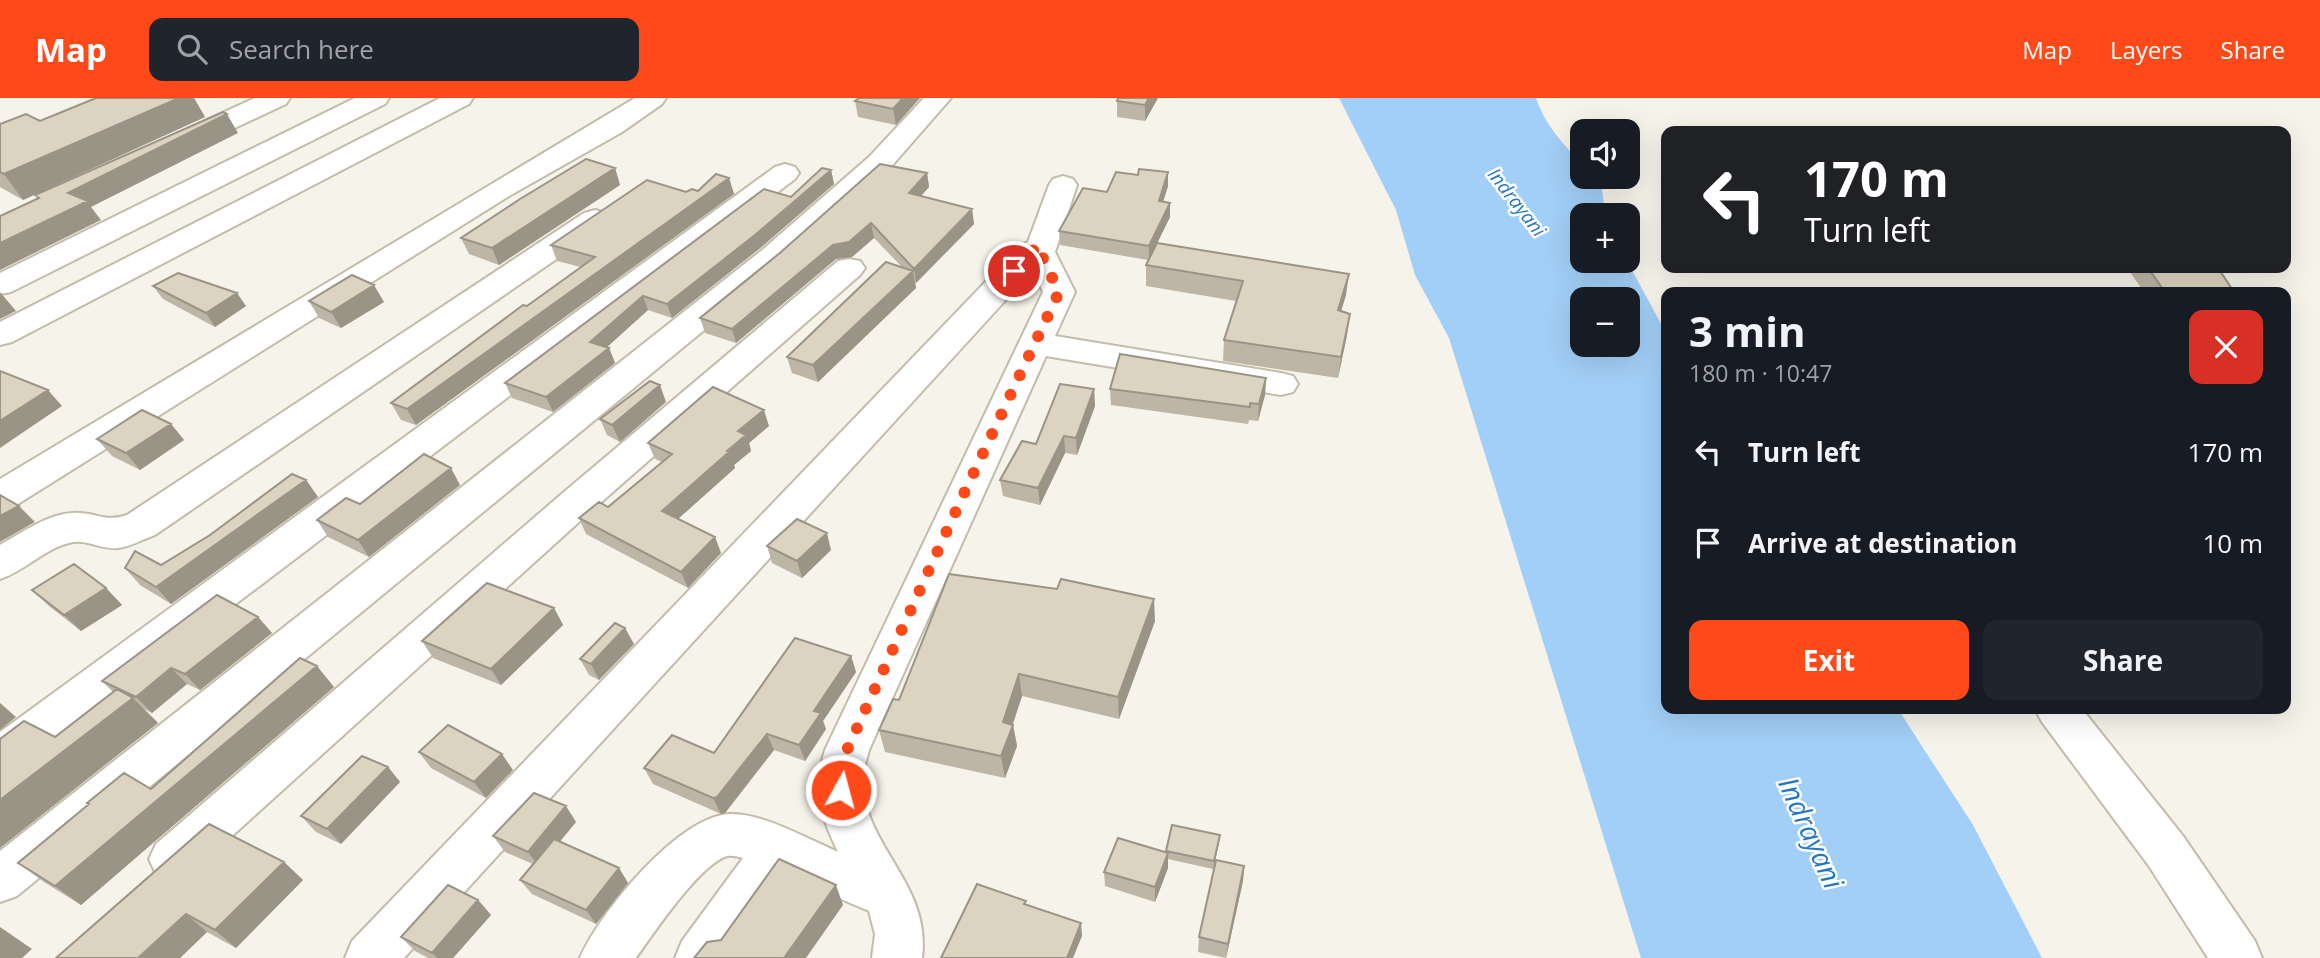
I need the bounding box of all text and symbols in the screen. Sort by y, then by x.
search box [149,18,639,81]
text: Map [35,27,107,72]
icon: search [173,30,211,68]
text: Search here [229,31,374,67]
text: Map [2022,33,2072,66]
text: Layers [2110,33,2183,66]
text: Share [2221,33,2285,66]
map controls [1570,119,1640,357]
button: sound [1570,119,1640,189]
text: 170 m [1804,145,1949,211]
icon: left [1689,154,1780,245]
water label: Indrayani [1482,162,1553,243]
button: + [1570,203,1640,273]
text: Turn left [1804,208,1930,251]
pin [984,241,1044,301]
icon: arrive [995,252,1033,290]
button: − [1570,287,1640,357]
text: 3 min [1689,302,1806,359]
button: close [2189,310,2263,384]
text: 180 m · 10:47 [1689,357,1832,389]
icon: left [1689,433,1727,471]
text: Turn left [1748,434,1860,470]
text: 170 m [2188,434,2263,470]
icon: arrive [1689,524,1727,562]
text: Arrive at destination [1748,525,2017,561]
text: 10 m [2202,525,2263,561]
button: Exit [1689,620,1969,700]
button: Share [1983,620,2263,700]
position arrow [804,753,878,827]
water label: Indrayani [1770,771,1854,895]

